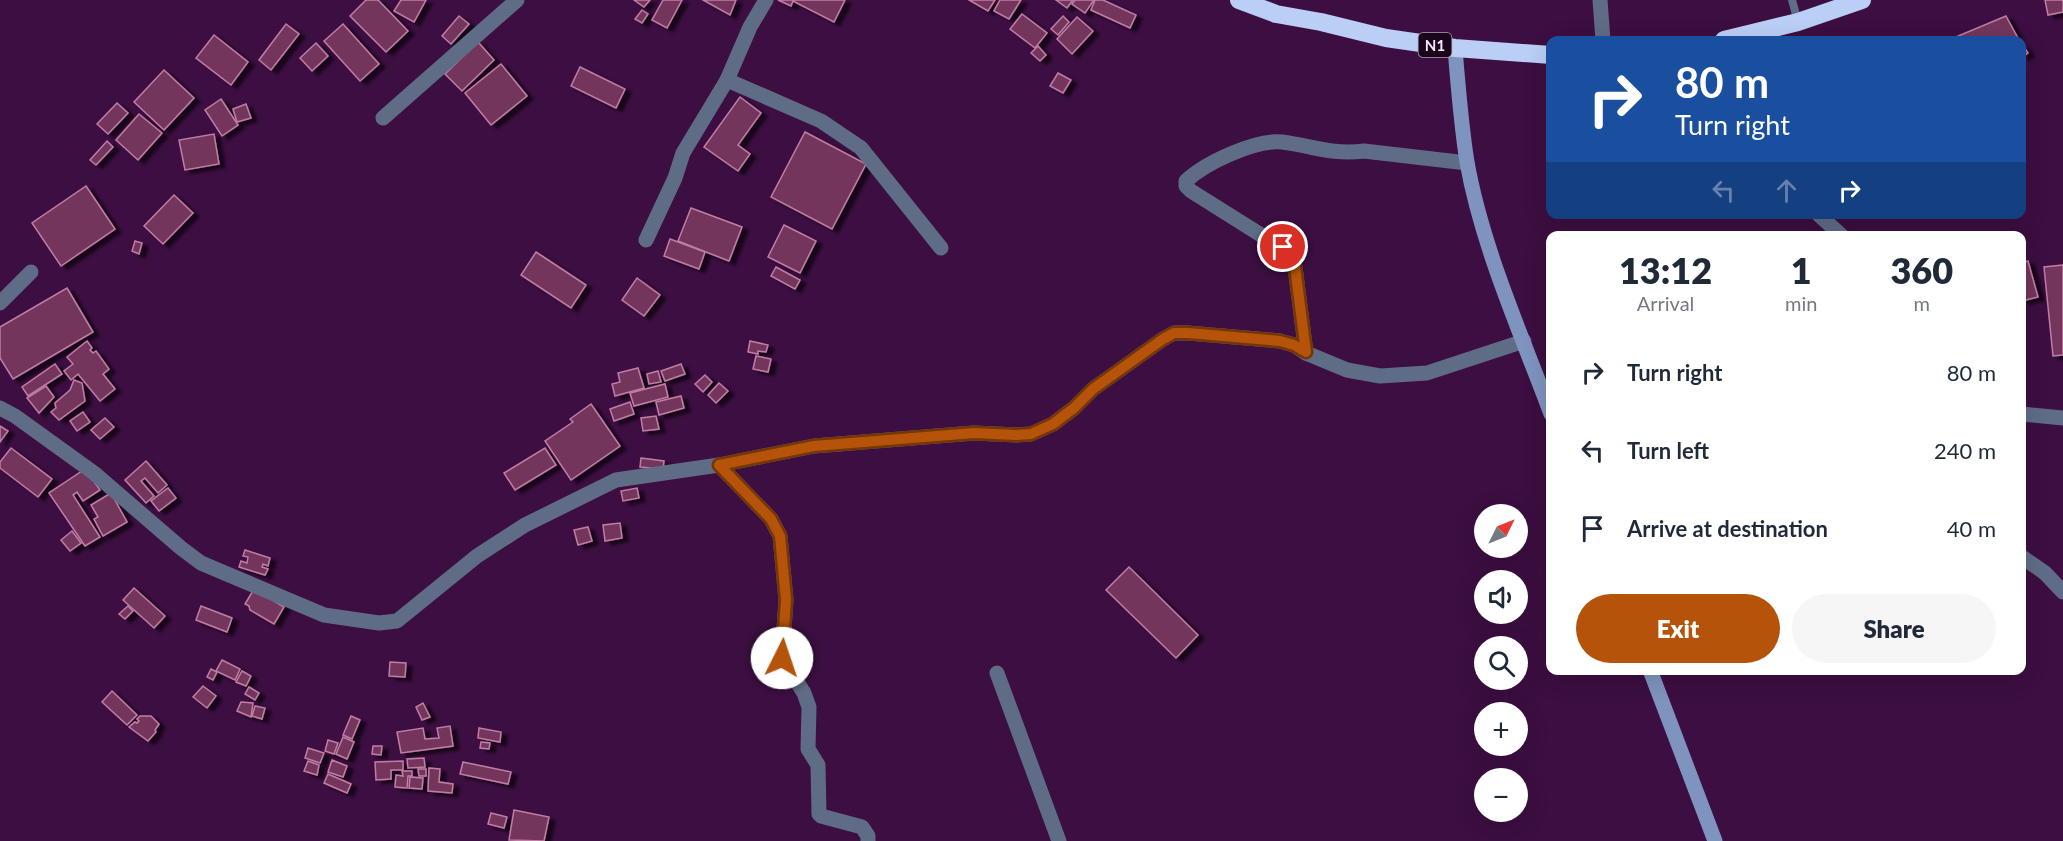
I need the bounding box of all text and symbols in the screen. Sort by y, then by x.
road number: N1 [1418,33,1452,57]
text: 80 m [1675,57,1769,107]
icon: right [1576,60,1654,138]
text: Turn right [1675,108,1790,141]
icon: left [1707,174,1740,207]
icon: ahead [1770,174,1803,207]
icon: right [1833,174,1866,207]
pin [1257,221,1308,272]
icon: arrive [1266,230,1299,263]
text: 13:12 [1619,248,1712,292]
text: 1 [1791,248,1812,292]
text: 360 [1890,248,1953,292]
text: Arrival [1637,291,1694,315]
text: min [1785,291,1817,315]
text: m [1913,291,1930,315]
icon: right [1576,356,1609,389]
text: Turn right [1627,359,1722,386]
text: 80 m [1947,359,1996,386]
icon: left [1576,434,1609,467]
text: Turn left [1627,437,1709,464]
text: 240 m [1934,437,1996,464]
north arrow [1474,504,1528,558]
map controls [1474,504,1528,822]
icon: arrive [1576,512,1609,545]
text: Arrive at destination [1627,515,1828,542]
text: 40 m [1947,515,1996,542]
button: sound [1474,570,1528,624]
button: Exit [1576,594,1780,663]
button: Share [1792,594,1996,663]
position arrow [750,626,814,690]
button: search [1474,636,1528,690]
button: + [1474,702,1528,756]
button: − [1474,768,1528,822]

